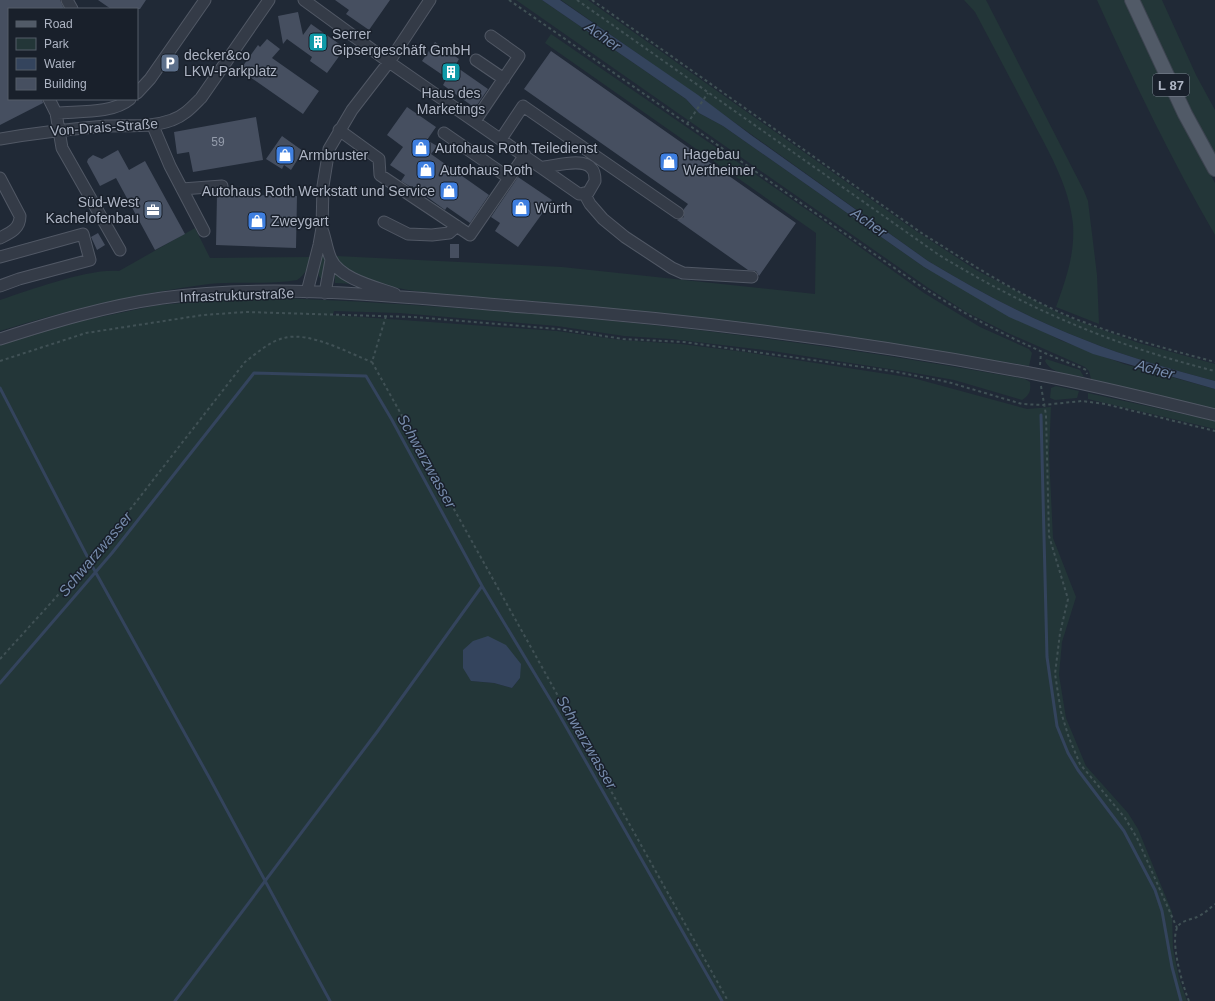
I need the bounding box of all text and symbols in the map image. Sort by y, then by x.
legend [8,8,138,100]
text: Road [44,17,73,31]
water label: Acher [581,17,625,55]
place label: Serrer Gipsergeschäft GmbH [332,26,471,58]
building icon: Serrer Gipsergeschäft GmbH [307,31,329,53]
text: Park [44,37,70,51]
place label: decker&co LKW-Parkplatz [184,47,277,79]
parking icon: decker&co LKW-Parkplatz [159,52,181,74]
text: Water [44,57,76,71]
building icon: Haus des Marketings [440,61,462,83]
road number: L 87 [1153,74,1189,96]
text: Building [44,77,87,91]
place label: Haus des Marketings [417,85,485,117]
street label: Von-Drais-Straße [49,115,159,139]
house number: 59 [211,135,225,149]
shop icon: Autohaus Roth Teiledienst [410,137,432,159]
place label: Autohaus Roth Teiledienst [435,140,598,156]
shop icon: Armbruster [274,144,296,166]
place label: Hagebau Wertheimer [683,146,755,178]
place label: Armbruster [299,147,369,163]
shop icon: Hagebau Wertheimer [658,151,680,173]
shop icon: Autohaus Roth [415,159,437,181]
place label: Autohaus Roth [440,162,533,178]
shop icon: Autohaus Roth Werkstatt und Service [438,180,460,202]
place label: Autohaus Roth Werkstatt und Service [202,183,435,199]
place label: Süd-West Kachelofenbau [46,194,139,226]
shop icon: Würth [510,197,532,219]
office icon: Süd-West Kachelofenbau [142,199,164,221]
place label: Würth [535,200,572,216]
water label: Acher [847,203,891,241]
shop icon: Zweygart [246,210,268,232]
place label: Zweygart [271,213,329,229]
street label: Infrastrukturstraße [180,285,295,305]
water label: Acher [1133,355,1177,383]
water label: Schwarzwasser [394,411,460,512]
water label: Schwarzwasser [55,508,136,600]
water label: Schwarzwasser [553,692,621,793]

